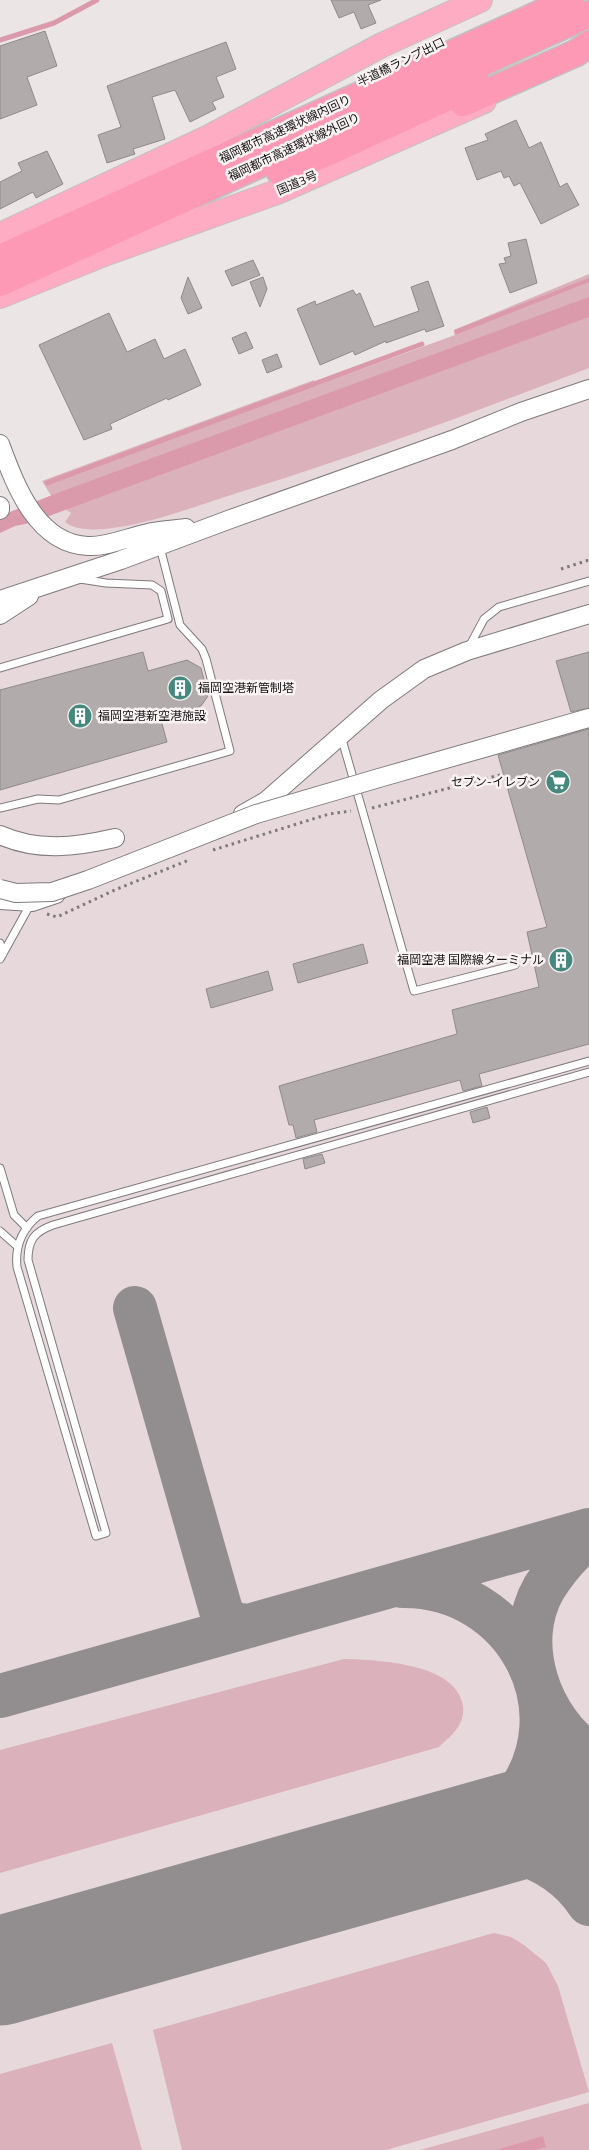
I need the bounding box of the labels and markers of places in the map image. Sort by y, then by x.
building icon: 福岡空港新管制塔 [167,675,193,701]
place label: 福岡空港新管制塔 [198,678,294,697]
building icon: 福岡空港新空港施設 [67,703,93,729]
place label: 福岡空港新空港施設 [98,706,206,725]
supermarket icon: セブン-イレブン [545,769,571,795]
place label: セブン-イレブン [451,772,540,791]
building icon: 福岡空港 国際線ターミナル [548,947,574,973]
place label: 福岡空港 国際線ターミナル [397,950,544,969]

